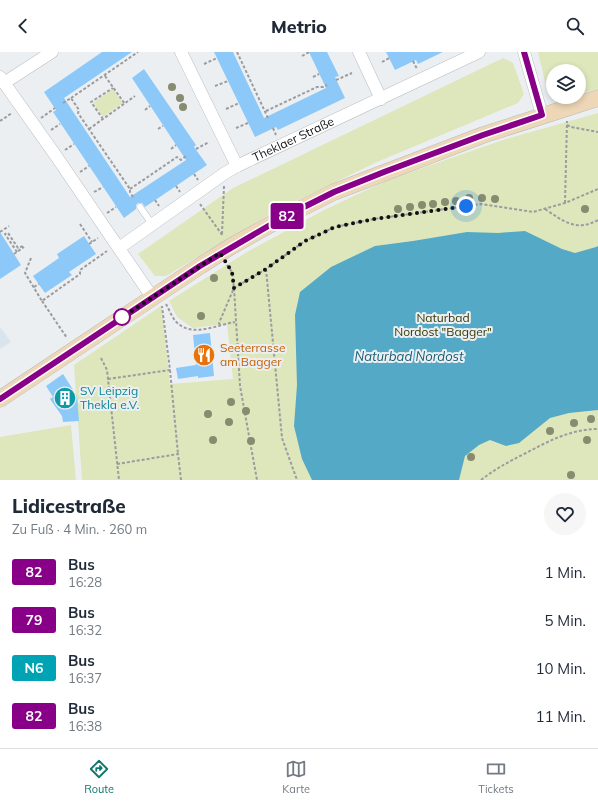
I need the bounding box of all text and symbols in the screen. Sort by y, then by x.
icon: back [12,15,34,37]
text: Metrio [271,15,327,38]
icon: search [564,15,586,37]
map controls [546,64,586,104]
button: layers [546,64,586,104]
street label: Theklaer Straße [250,113,336,165]
your location [456,196,476,216]
line badge: 82 [269,203,305,229]
text: 82 [279,207,295,225]
unlabelled marker [113,308,131,326]
park label: Naturbad Nordost "Bagger" [394,310,492,339]
place label: Seeterrasse am Bagger [220,340,285,369]
restaurant icon: Seeterrasse am Bagger [191,342,217,368]
water label: Naturbad Nordost [355,348,464,364]
place label: SV Leipzig Thekla e.V. [80,383,139,412]
building icon: SV Leipzig Thekla e.V. [52,385,78,411]
button: heart [544,493,586,535]
text: Lidicestraße [12,494,126,518]
text: Zu Fuß · 4 Min. · 260 m [12,521,147,537]
text: Bus [68,555,95,574]
text: 82 [26,563,42,581]
text: 1 Min. [544,563,586,582]
text: 16:28 [68,574,102,590]
text: Bus [68,603,95,622]
text: 79 [26,611,42,629]
text: 5 Min. [544,611,586,630]
text: 16:32 [68,622,102,638]
text: Bus [68,651,95,670]
text: N6 [25,659,43,677]
text: 10 Min. [535,659,586,678]
text: 16:37 [68,670,102,686]
text: Bus [68,699,95,718]
text: 82 [26,707,42,725]
text: 11 Min. [535,707,586,726]
text: 16:38 [68,718,102,734]
tab: Route [84,758,114,796]
tab: Karte [282,758,310,796]
tab: Tickets [478,758,514,796]

